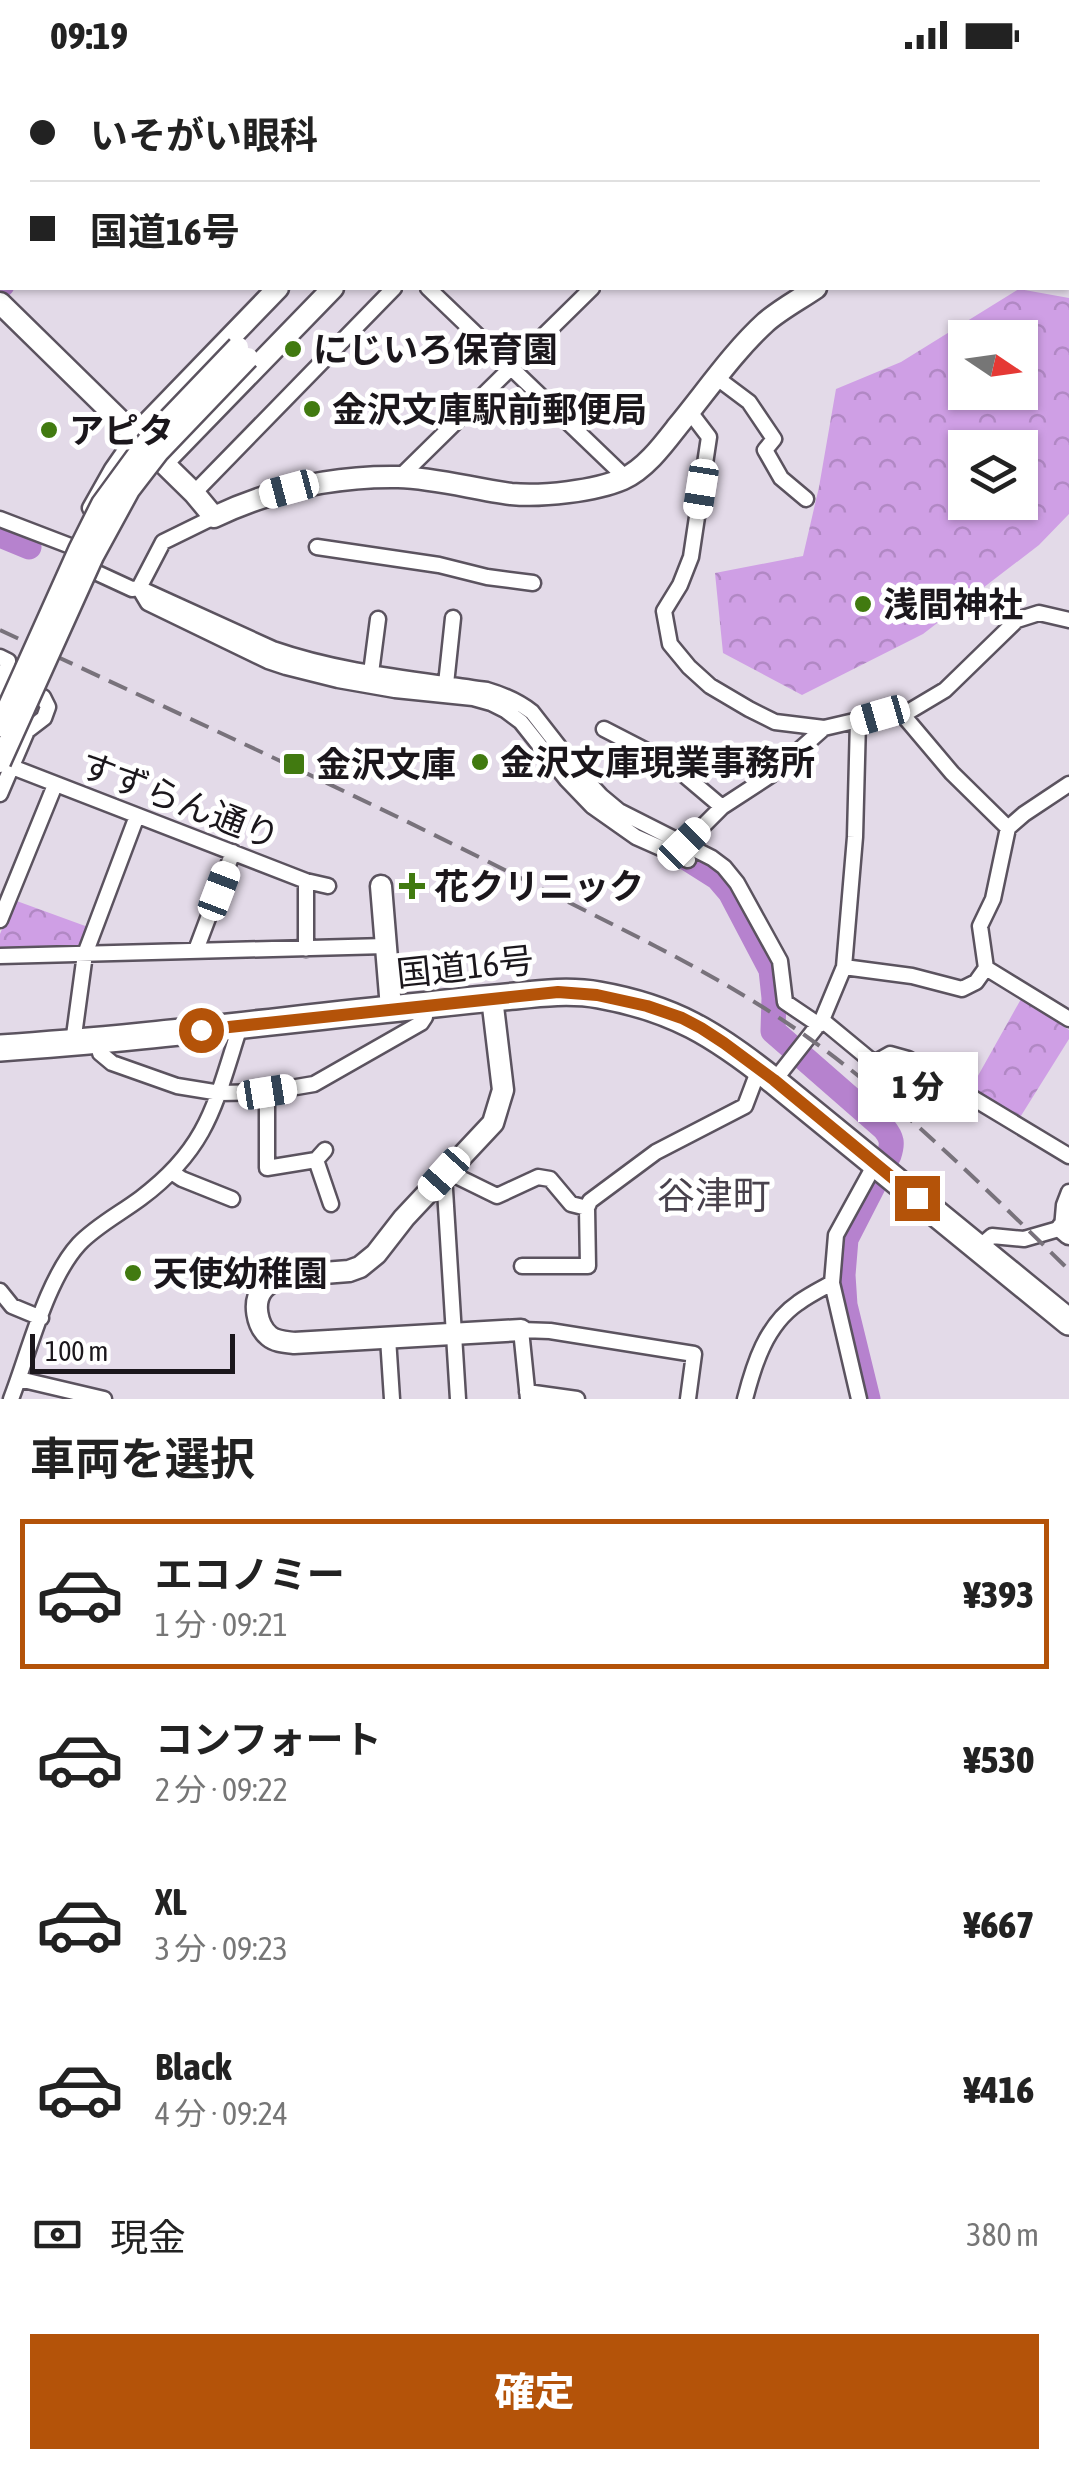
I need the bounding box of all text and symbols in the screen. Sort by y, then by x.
text: 09:19 [50,14,128,57]
text: いそがい眼科 [90,114,318,157]
text: 国道16号 [90,210,240,253]
north arrow [948,320,1038,410]
map controls [948,320,1038,520]
place label: にじいろ保育園 [313,329,558,369]
marker: にじいろ保育園 [282,338,304,360]
place label: 金沢文庫駅前郵便局 [332,389,647,429]
marker: 金沢文庫駅前郵便局 [301,398,323,420]
place label: アピタ [69,410,174,450]
marker: アピタ [38,419,60,441]
button: layers [948,430,1038,520]
car [681,457,721,521]
car [256,467,322,511]
place label: 浅間神社 [883,584,1023,624]
marker: 浅間神社 [852,593,874,615]
car [847,692,913,738]
place label: 金沢文庫現業事務所 [500,742,815,782]
street label: すずらん通り [75,744,285,856]
place label: 金沢文庫 [316,744,456,784]
marker: 金沢文庫 [281,751,307,777]
marker: 金沢文庫現業事務所 [469,751,491,773]
car [652,812,716,876]
car [194,858,244,924]
place label: 花クリニック [434,866,644,906]
marker: 花クリニック [399,873,425,899]
street label: 国道16号 [394,939,536,993]
route start [179,1008,224,1053]
callout: 1 分 [857,1053,977,1123]
text: 1 分 [892,1068,944,1105]
car [235,1072,299,1112]
car [413,1142,475,1206]
district label: 谷津町 [657,1174,771,1217]
route end [895,1176,940,1221]
place label: 天使幼稚園 [153,1253,328,1293]
marker: 天使幼稚園 [122,1262,144,1284]
scale bar [30,1329,235,1374]
text: 100 m [45,1335,108,1367]
text: 車両を選択 [30,1433,255,1485]
icon: car [35,1549,125,1639]
text: エコノミー [155,1553,345,1596]
text: ¥393 [964,1573,1034,1616]
text: 1 分 · 09:21 [155,1606,288,1643]
icon: car [35,1714,125,1804]
text: コンフォート [155,1718,382,1761]
text: ¥530 [964,1738,1034,1781]
text: 2 分 · 09:22 [155,1771,288,1808]
icon: car [35,1879,125,1969]
text: XL [155,1880,187,1923]
text: ¥667 [964,1903,1034,1946]
text: 3 分 · 09:23 [155,1930,288,1967]
icon: car [35,2044,125,2134]
text: Black [155,2045,232,2088]
text: ¥416 [964,2068,1034,2111]
text: 4 分 · 09:24 [155,2095,288,2132]
icon: cash [30,2207,85,2262]
text: 現金 [110,2216,186,2259]
text: 380 m [966,2216,1039,2253]
button: 確定 [30,2334,1039,2449]

